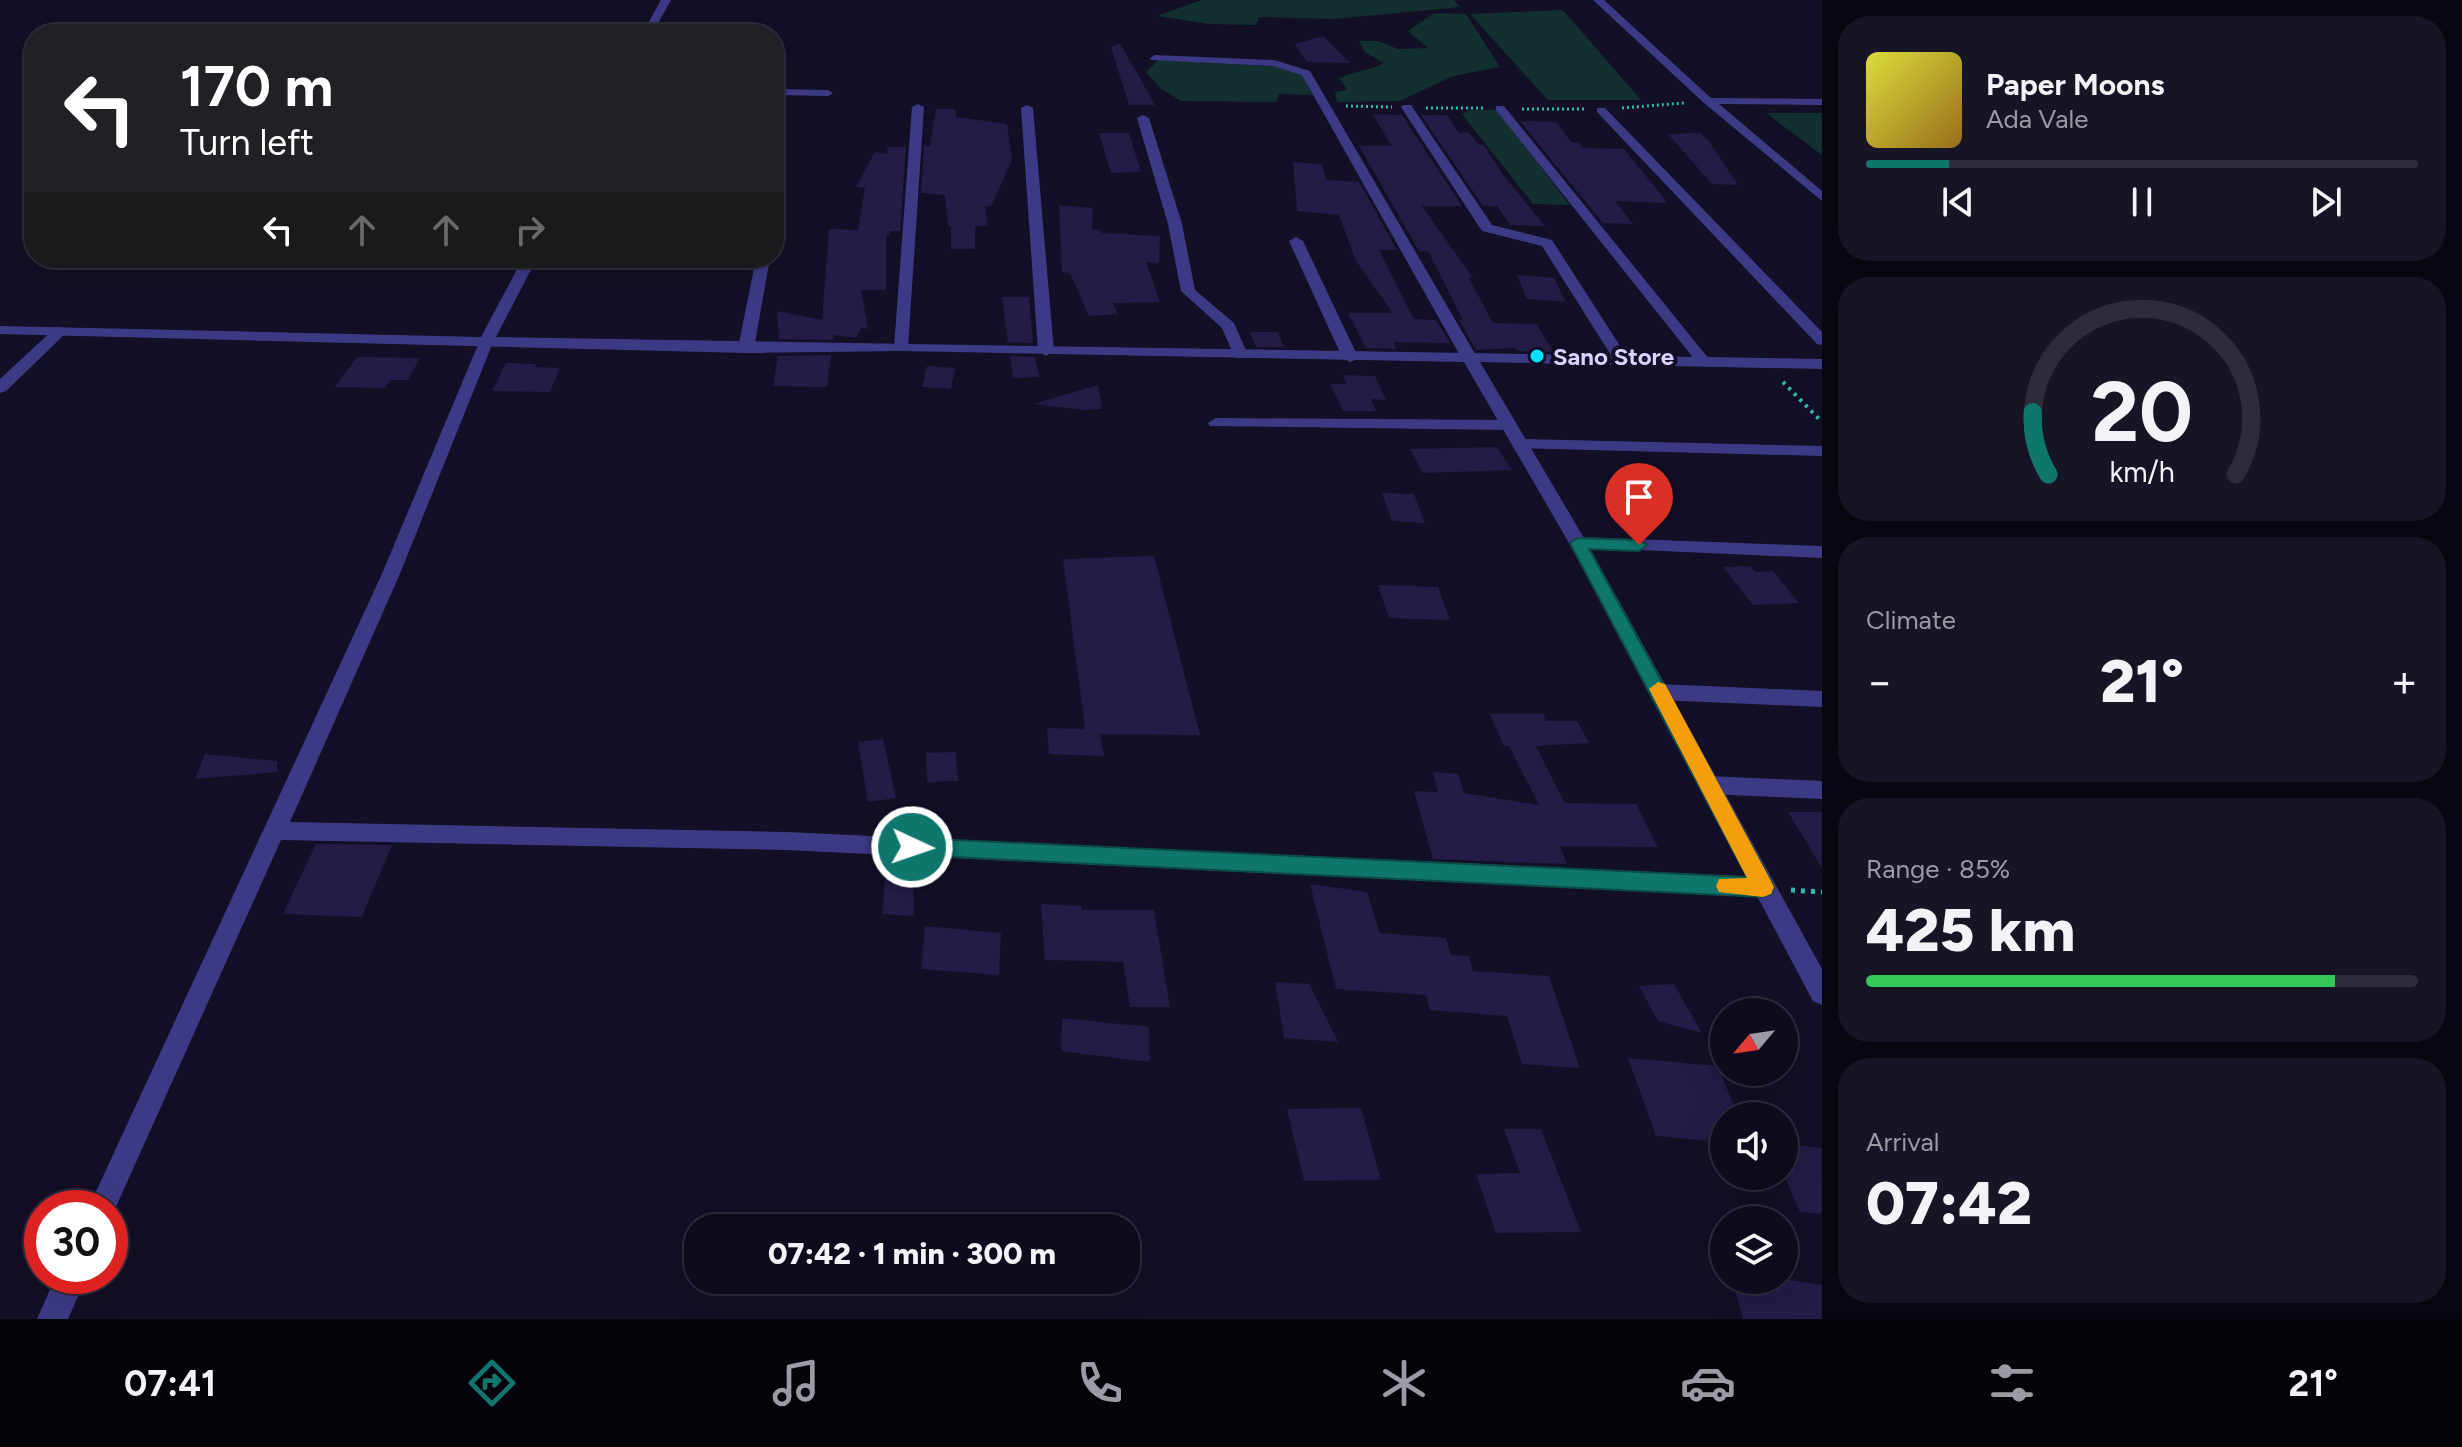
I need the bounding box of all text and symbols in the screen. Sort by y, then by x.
text: 170 m [180,53,333,120]
icon: left [48,56,152,160]
text: Paper Moons [1986,66,2165,103]
text: Ada Vale [1986,103,2089,135]
text: Turn left [180,121,314,164]
icon: previous [1936,180,1980,224]
icon: pause [2120,180,2164,224]
icon: next [2304,180,2348,224]
icon: left [256,208,300,252]
icon: ahead [340,208,384,252]
icon: ahead [424,208,468,252]
icon: right [508,208,552,252]
place label: Sano Store [1553,342,1674,371]
marker: Sano Store [1528,347,1546,365]
text: 20 [2091,361,2193,461]
text: km/h [2109,455,2175,489]
pin [1605,463,1673,545]
icon: arrive [1617,475,1661,519]
text: Climate [1866,604,1956,636]
text: 21° [2100,645,2184,717]
text: − [1866,655,1893,708]
text: + [2391,655,2418,708]
position arrow [870,805,954,889]
text: Range · 85% [1866,853,2010,885]
text: 425 km [1866,894,2075,966]
north arrow [1710,998,1798,1086]
map controls [1710,998,1798,1294]
button: sound [1710,1102,1798,1190]
text: Arrival [1866,1126,1939,1158]
text: 07:42 [1866,1167,2032,1239]
speed limit sign: 30 [24,1190,128,1294]
button: layers [1710,1206,1798,1294]
text: 07:42 · 1 min · 300 m [768,1235,1056,1272]
icon: directions [464,1355,520,1411]
icon: music [768,1355,824,1411]
icon: phone [1072,1355,1128,1411]
icon: climate [1376,1355,1432,1411]
icon: car [1680,1355,1736,1411]
icon: filters [1984,1355,2040,1411]
text: 07:41 [124,1362,216,1405]
text: 21° [2288,1362,2338,1405]

